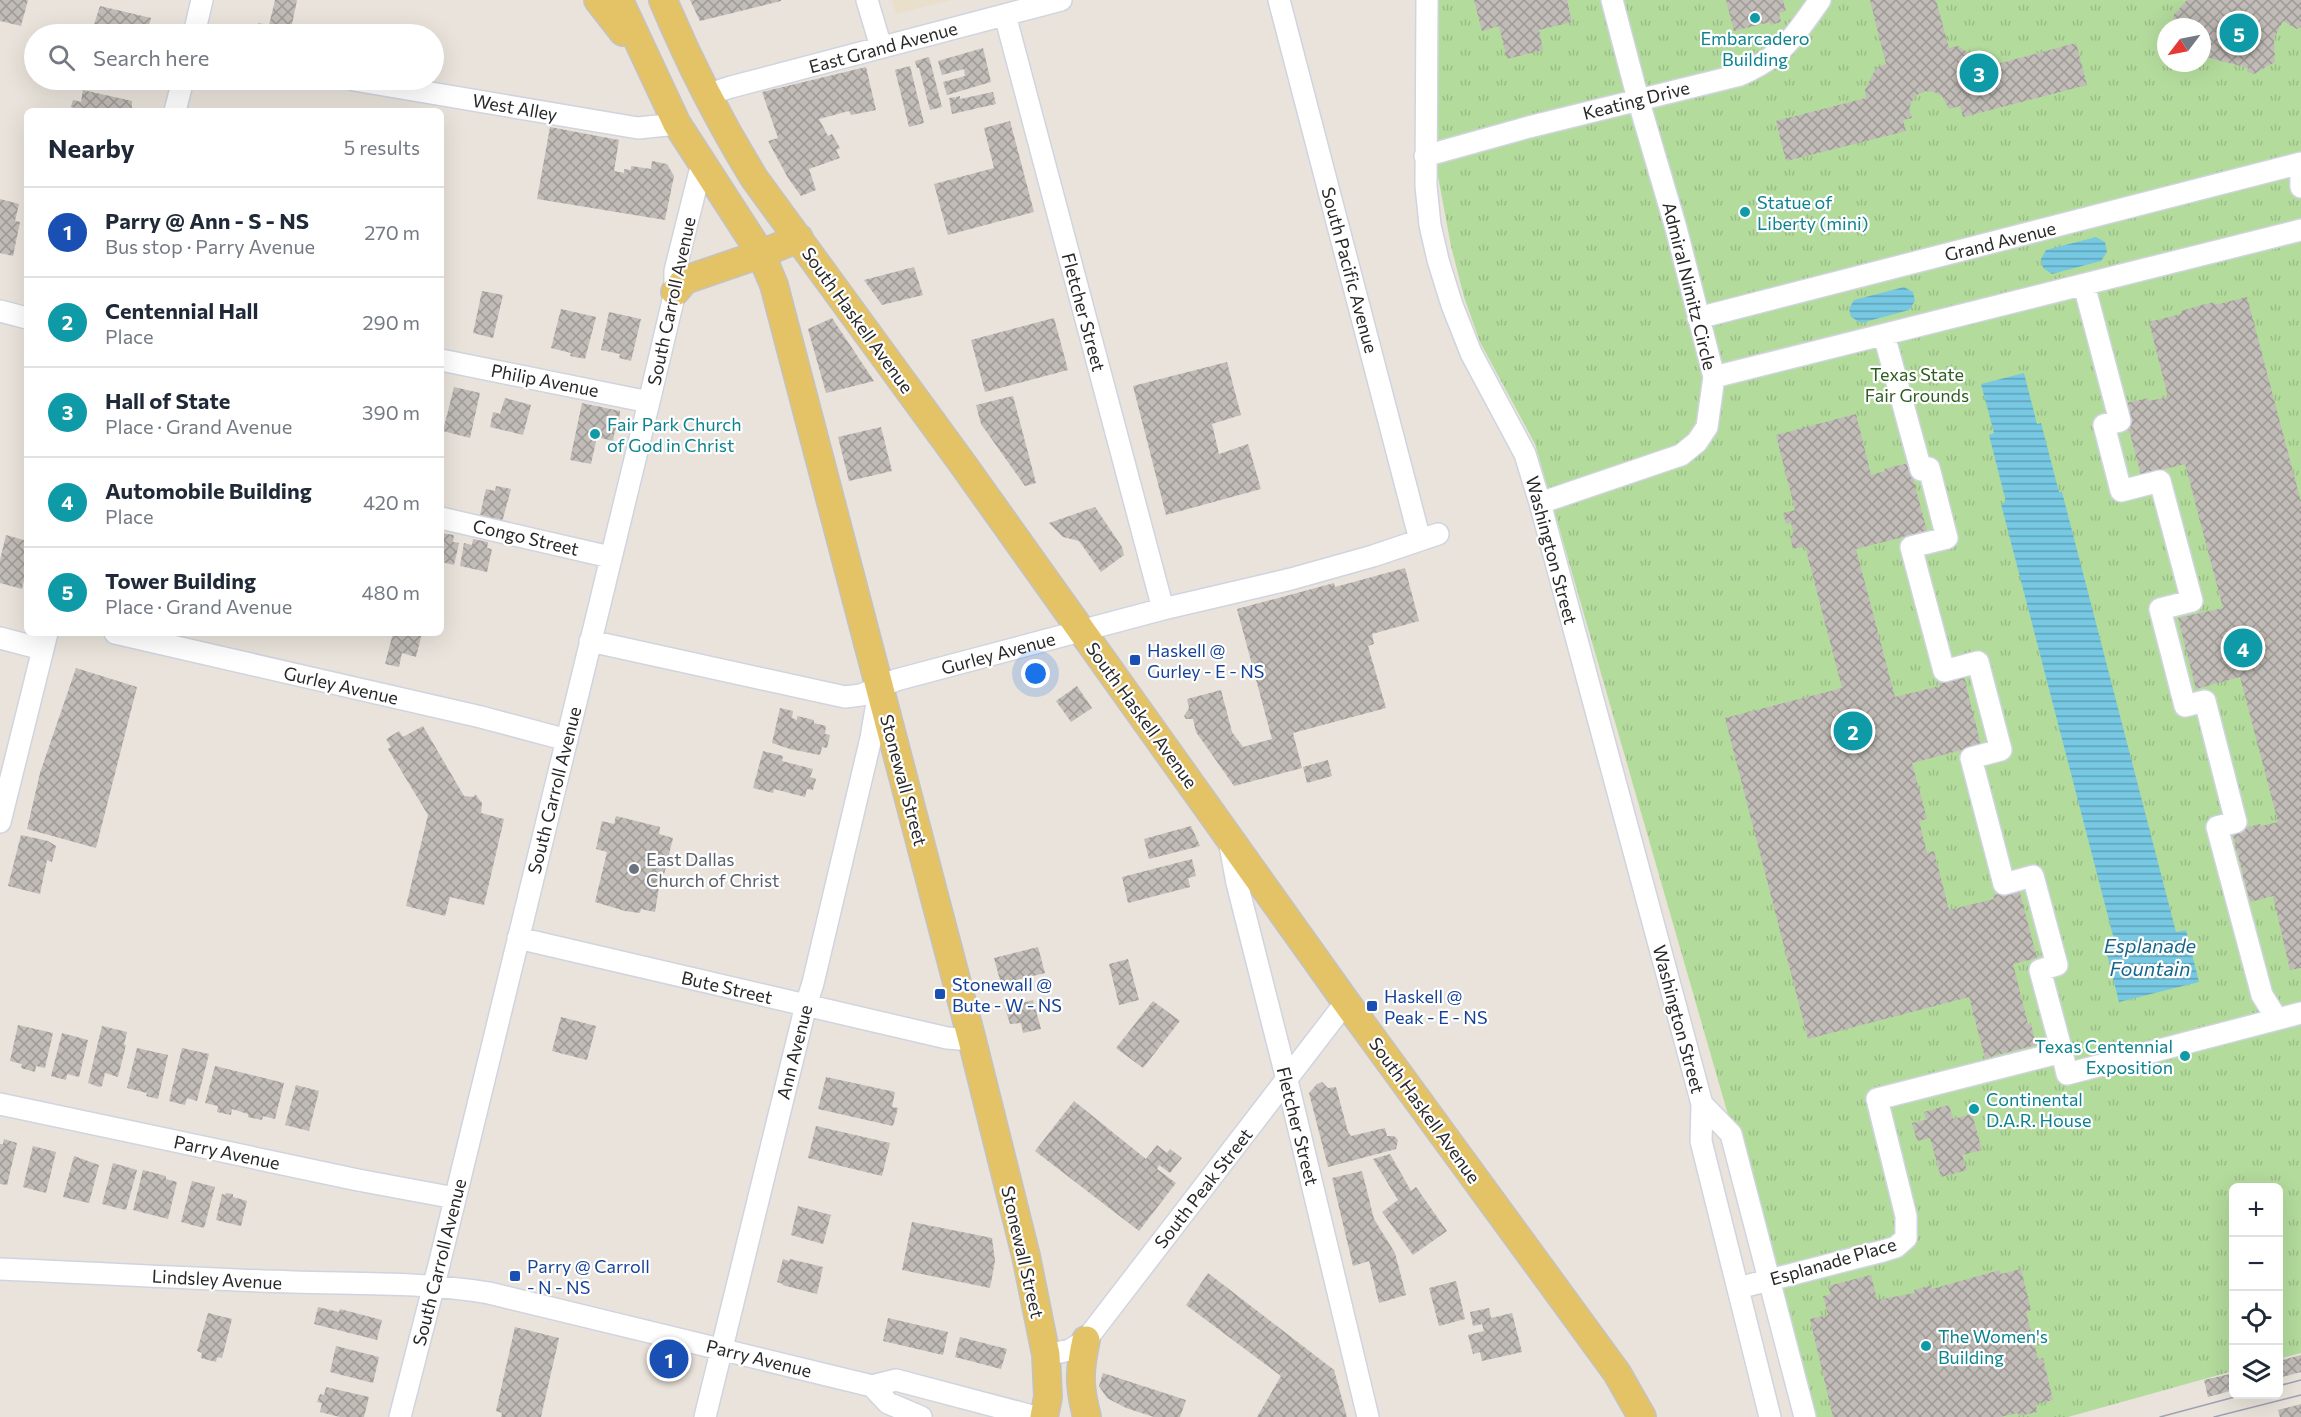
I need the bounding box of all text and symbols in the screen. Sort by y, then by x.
pin: 5 [2220,10,2258,56]
marker: Embarcadero Building [1748,11,1762,25]
street label: East Grand Avenue [806,17,960,77]
north arrow [2157,18,2211,72]
search box [24,24,444,90]
place label: Embarcadero Building [1700,27,1810,70]
icon: search [45,41,78,74]
text: Search here [93,44,209,71]
pin: 3 [1960,50,1998,96]
street label: Keating Drive [1580,76,1692,124]
street label: West Alley [471,89,559,125]
text: Nearby [48,132,135,163]
text: 5 results [344,135,420,159]
street label: South Pacific Avenue [1317,185,1383,355]
place label: Statue of Liberty (mini) [1757,191,1869,234]
street label: Admiral Nimitz Circle [1658,200,1722,372]
marker: Statue of Liberty (mini) [1738,205,1752,219]
text: Parry @ Ann - S - NS [105,207,309,234]
street label: South Carroll Avenue [642,215,700,387]
street label: Grand Avenue [1942,217,2058,265]
text: 1 [63,220,72,244]
text: 270 m [364,220,420,244]
text: Bus stop · Parry Avenue [105,234,315,258]
street label: South Haskell Avenue [798,243,918,397]
street label: Fletcher Street [1058,250,1110,374]
text: Centennial Hall [105,297,259,324]
text: 2 [62,310,73,334]
text: 290 m [362,310,420,334]
text: Place [105,324,154,348]
street label: Philip Avenue [489,359,601,401]
park label: Texas State Fair Grounds [1865,363,1969,406]
text: Hall of State [105,387,230,414]
text: 3 [62,400,73,424]
text: 390 m [362,400,420,424]
place label: Fair Park Church of God in Christ [607,413,742,456]
text: Place · Grand Avenue [105,414,292,438]
marker: Fair Park Church of God in Christ [588,427,602,441]
street label: Washington Street [1522,473,1582,627]
text: Automobile Building [105,477,312,504]
text: 4 [61,490,74,514]
text: 420 m [363,490,420,514]
text: Place [105,504,154,528]
street label: Congo Street [471,514,581,560]
text: Tower Building [105,567,256,594]
text: 5 [62,580,73,604]
text: 480 m [362,580,420,604]
text: Place · Grand Avenue [105,594,292,618]
pin: 4 [2224,626,2262,670]
street label: Gurley Avenue [939,627,1057,679]
street label: South Haskell Avenue [1082,638,1202,792]
place label: Haskell @ Gurley - E - NS [1147,639,1264,682]
marker: Haskell @ Gurley - E - NS [1128,653,1142,667]
your location [1021,659,1050,688]
street label: Gurley Avenue [282,661,400,709]
street label: South Carroll Avenue [523,704,585,876]
pin: 2 [1834,708,1872,754]
street label: Stonewall Street [876,712,932,848]
place label: East Dallas Church of Christ [646,848,779,891]
marker: East Dallas Church of Christ [627,862,641,876]
water label: Esplanade Fountain [2104,933,2197,980]
street label: Washington Street [1649,942,1709,1096]
street label: Bute Street [679,966,775,1008]
place label: Stonewall @ Bute - W - NS [952,973,1062,1016]
place label: Haskell @ Peak - E - NS [1384,985,1487,1028]
marker: Stonewall @ Bute - W - NS [933,987,947,1001]
marker: Haskell @ Peak - E - NS [1365,999,1379,1013]
street label: Ann Avenue [772,1003,816,1101]
street label: South Haskell Avenue [1365,1033,1485,1187]
place label: Texas Centennial Exposition [2035,1035,2173,1078]
marker: Texas Centennial Exposition [2178,1049,2192,1063]
street label: Fletcher Street [1273,1064,1323,1188]
place label: Continental D.A.R. House [1986,1088,2091,1131]
marker: Continental D.A.R. House [1967,1102,1981,1116]
street label: South Peak Street [1149,1124,1257,1252]
street label: Parry Avenue [172,1130,282,1174]
street label: South Carroll Avenue [408,1176,470,1348]
map controls [2229,1183,2283,1399]
button: + [2229,1183,2283,1237]
street label: Stonewall Street [997,1184,1049,1320]
street label: Esplanade Place [1767,1232,1899,1290]
button: − [2229,1237,2283,1291]
place label: Parry @ Carroll - N - NS [527,1255,650,1298]
street label: Lindsley Avenue [151,1265,283,1293]
marker: Parry @ Carroll - N - NS [508,1269,522,1283]
button: locate [2229,1291,2283,1345]
place label: The Women's Building [1938,1325,2048,1368]
street label: Parry Avenue [704,1334,814,1382]
pin: 1 [650,1336,688,1382]
marker: The Women's Building [1919,1339,1933,1353]
button: layers [2229,1345,2283,1399]

